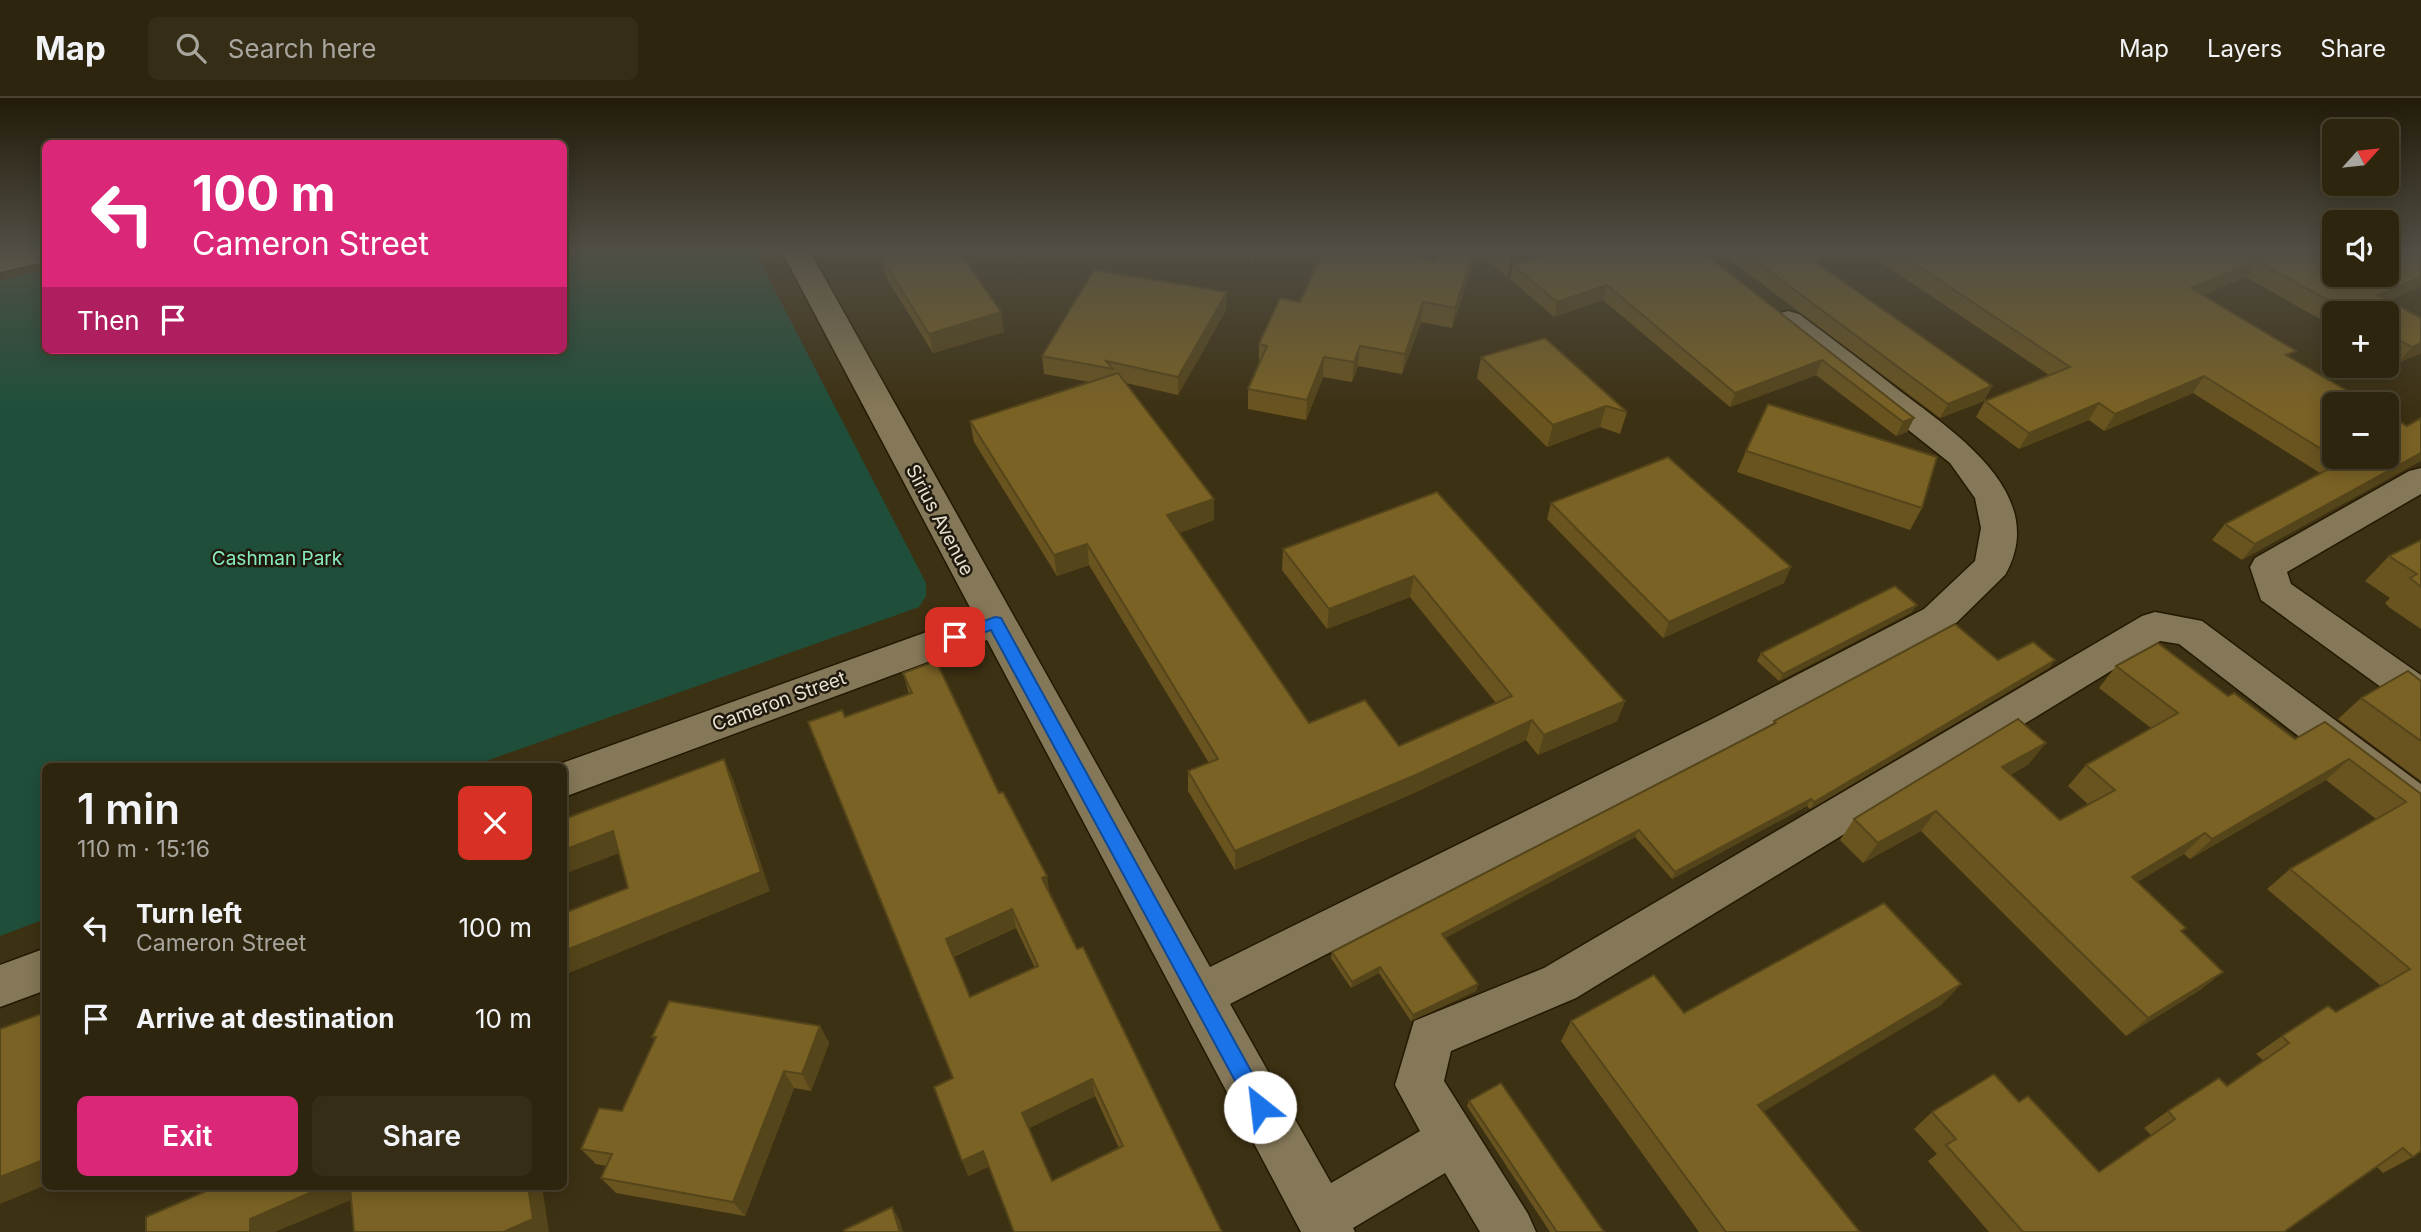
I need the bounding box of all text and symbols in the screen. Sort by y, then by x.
search box [148,17,638,80]
text: Map [35,28,106,68]
icon: search [172,29,210,67]
text: Search here [228,33,376,64]
text: Map [2119,34,2169,63]
text: Layers [2207,34,2282,63]
text: Share [2320,34,2386,63]
north arrow [2322,119,2399,196]
map controls [2322,119,2399,469]
text: 100 m [192,164,336,223]
icon: left [77,168,168,259]
button: sound [2322,210,2399,287]
text: Cameron Street [192,224,429,263]
icon: arrive [154,301,192,339]
button: + [2322,301,2399,378]
text: Then [77,305,140,336]
button: − [2322,392,2399,469]
street label: Sirius Avenue [901,461,979,579]
park label: Cashman Park [212,547,343,570]
pin [925,607,985,667]
icon: arrive [936,618,974,656]
street label: Cameron Street [709,666,849,736]
text: 1 min [77,783,180,834]
button: close [458,786,532,860]
text: 110 m · 15:16 [77,835,210,863]
text: Turn left [136,898,242,929]
icon: left [77,909,115,947]
text: 100 m [459,912,532,943]
text: Cameron Street [136,929,306,957]
icon: arrive [77,1000,115,1038]
text: Arrive at destination [136,1003,395,1034]
text: 10 m [475,1003,532,1034]
position arrow [1223,1070,1297,1144]
button: Exit [77,1096,298,1176]
button: Share [312,1096,532,1176]

